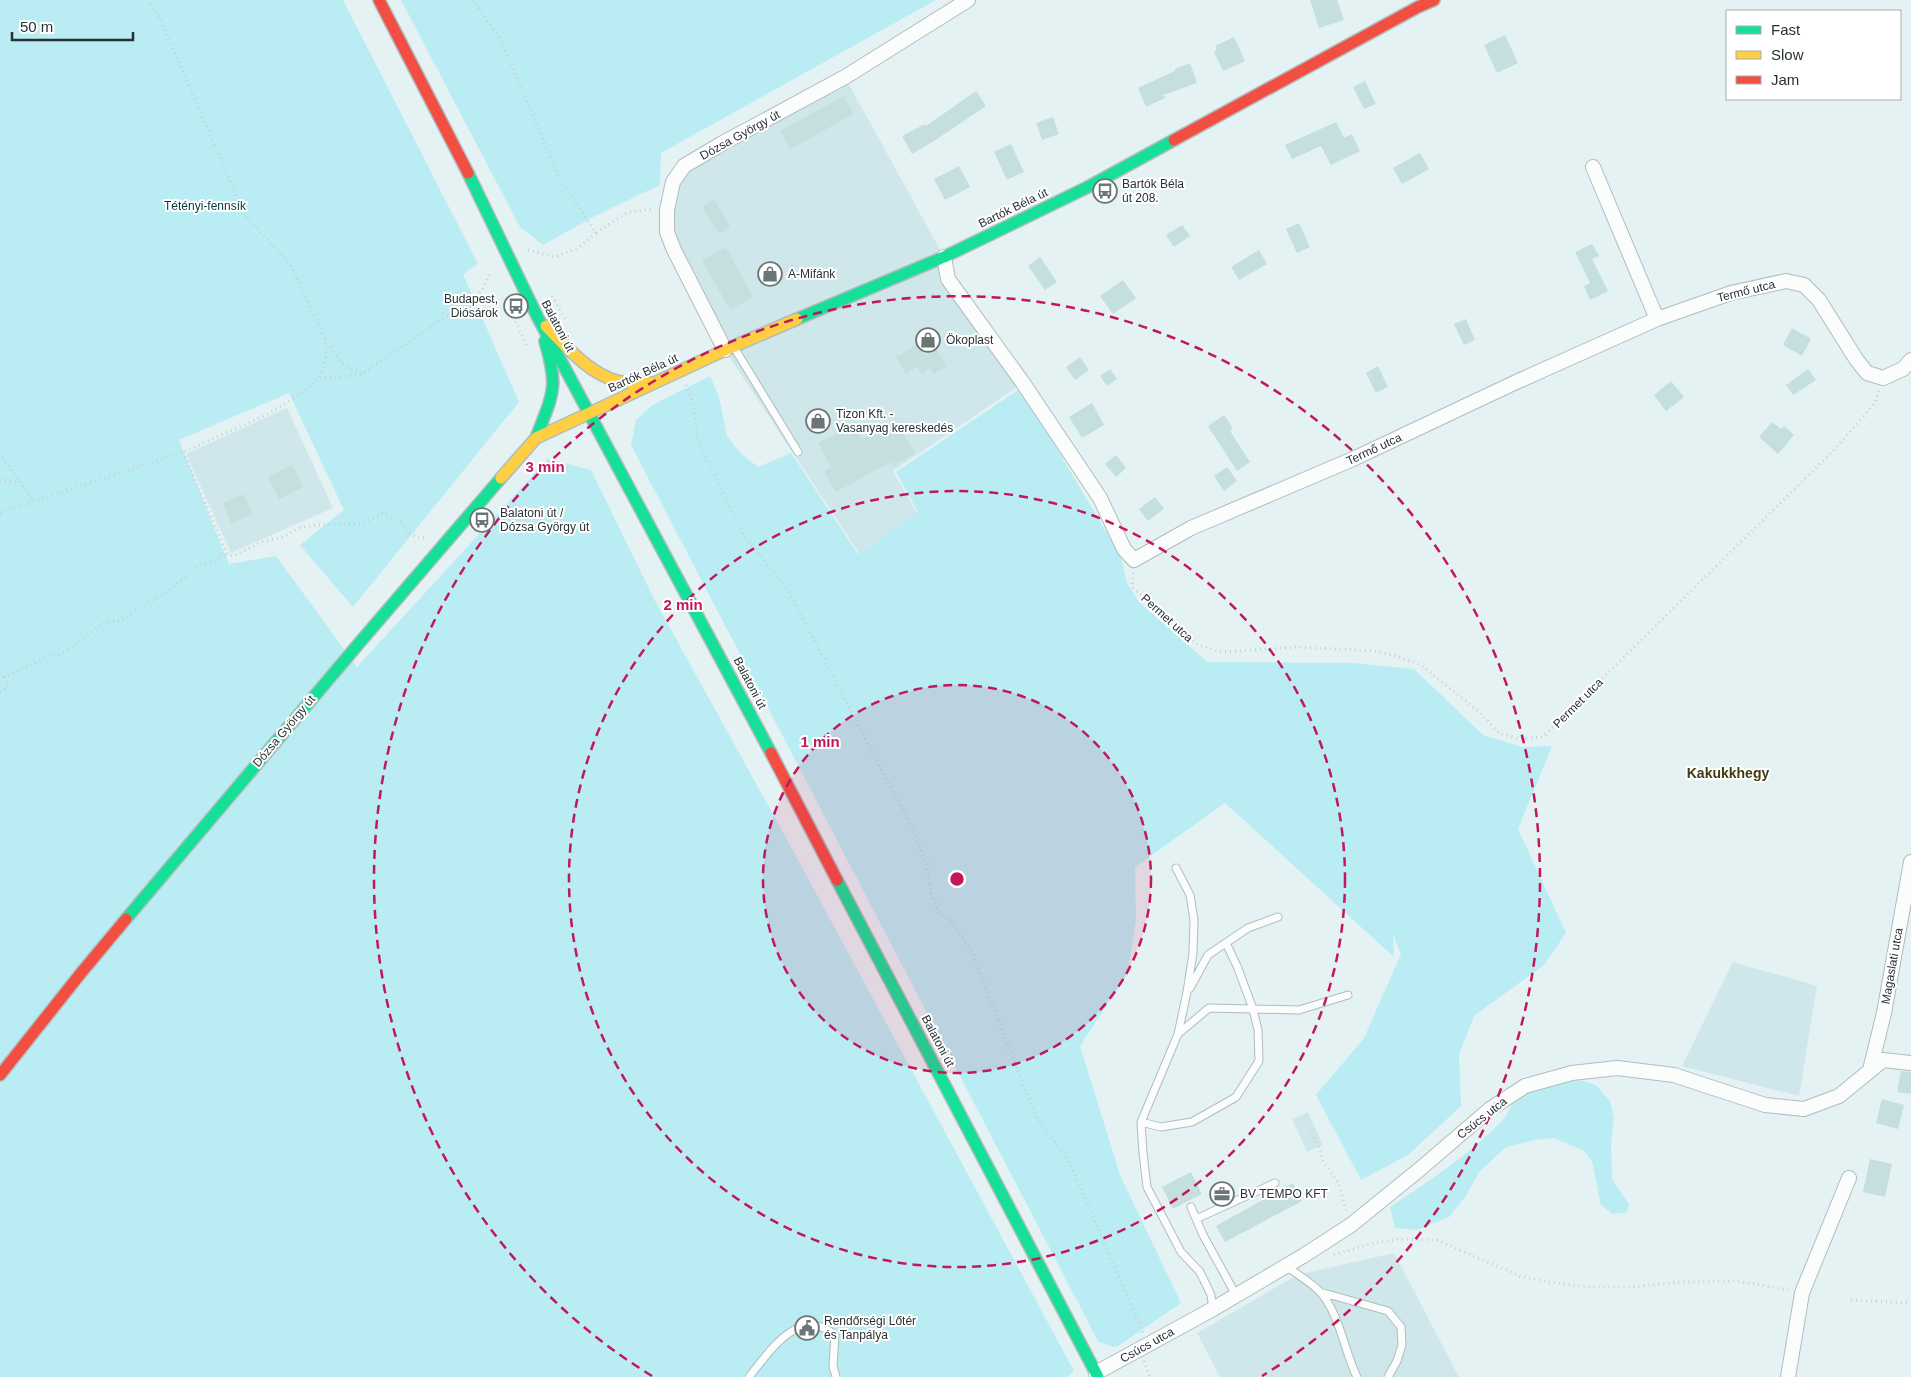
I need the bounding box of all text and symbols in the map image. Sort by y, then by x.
scale bar [12,10,134,42]
legend [1726,10,1901,100]
text: 50 m [20,18,53,35]
text: Fast [1771,21,1801,38]
text: Slow [1771,46,1804,63]
text: Jam [1771,71,1799,88]
street label: Dózsa György út [698,107,783,163]
place label: Bartók Béla út 208. [1122,177,1184,205]
bus stop icon: Bartók Béla út 208. [1092,178,1118,204]
street label: Bartók Béla út [976,185,1051,231]
park label: Tétényi-fennsík [164,199,247,213]
shop icon: A-Mifánk [757,261,783,287]
place label: A-Mifánk [788,267,836,281]
street label: Termő utca [1716,277,1777,305]
place label: Budapest, Diósárok [444,292,499,320]
bus stop icon: Budapest, Diósárok [503,293,529,319]
street label: Balatoni út [539,298,578,355]
shop icon: Ökoplast [915,327,941,353]
place label: Ökoplast [946,333,994,347]
street label: Bartók Béla út [606,350,681,395]
place label: Tizon Kft. - Vasanyag kereskedés [836,407,953,435]
shop icon: Tizon Kft. - Vasanyag kereskedés [805,408,831,434]
street label: Termő utca [1344,430,1404,468]
text: 3 min [525,458,565,475]
place label: Balatoni út / Dózsa György út [500,506,590,534]
bus stop icon: Balatoni út / Dózsa György út [469,507,495,533]
street label: Permet utca [1138,591,1196,645]
text: 2 min [663,596,703,613]
street label: Balatoni út [731,655,770,712]
street label: Permet utca [1550,675,1606,731]
street label: Dózsa György út [250,692,319,770]
text: 1 min [800,733,840,750]
district label: Kakukkhegy [1687,765,1769,781]
centre of rings [948,870,966,888]
street label: Magaslati utca [1878,926,1906,1005]
street label: Balatoni út [919,1013,958,1070]
street label: Csúcs utca [1454,1094,1510,1142]
office icon: BV TEMPO KFT [1209,1181,1235,1207]
place label: BV TEMPO KFT [1240,1187,1328,1201]
place label: Rendőrségi Lőtér és Tanpálya [824,1314,916,1342]
public building icon: Rendőrségi Lőtér és Tanpálya [794,1315,820,1341]
street label: Csúcs utca [1118,1324,1177,1366]

